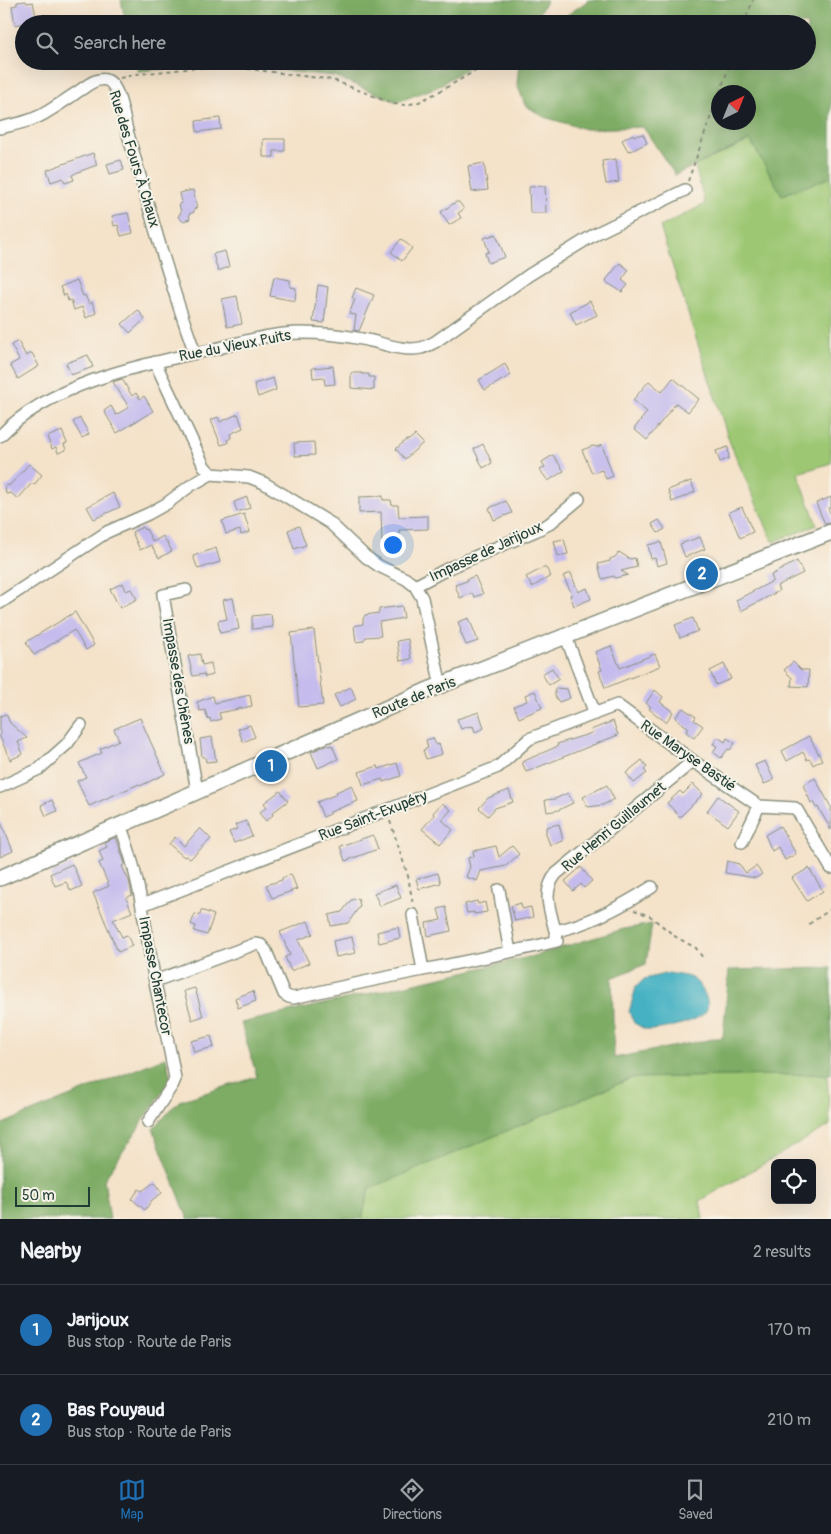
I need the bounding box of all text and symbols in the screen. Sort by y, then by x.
search box [15,15,816,70]
icon: search [33,29,61,57]
text: Search here [73,31,166,55]
north arrow [711,85,756,130]
street label: Rue des Fours À Chaux [104,88,164,230]
street label: Rue du Vieux Puits [177,326,293,366]
street label: Impasse de Jarijoux [426,517,546,587]
your location [380,532,406,558]
pin: 2 [686,555,718,593]
street label: Impasse des Chênes [158,617,198,746]
street label: Route de Paris [369,673,459,723]
street label: Rue Maryse Bastié [636,716,740,796]
pin: 1 [255,747,287,785]
street label: Rue Henri Guillaumet [558,777,671,876]
street label: Rue Saint-Exupéry [316,786,431,845]
street label: Impasse Chantecor [134,915,176,1038]
map controls [771,1159,816,1204]
button: locate [771,1159,816,1204]
scale bar [15,1184,90,1207]
text: 50 m [22,1187,55,1204]
text: Nearby [20,1238,81,1265]
text: 2 results [753,1242,811,1262]
text: Jarijoux [67,1308,129,1332]
text: 1 [33,1320,39,1340]
text: 170 m [768,1320,811,1340]
text: Bus stop · Route de Paris [67,1332,231,1352]
text: Bas Pouyaud [67,1398,165,1422]
text: 2 [32,1410,40,1430]
text: 210 m [767,1410,811,1430]
text: Bus stop · Route de Paris [67,1422,231,1442]
tab: Map [118,1476,146,1523]
tab: Directions [382,1476,442,1523]
tab: Saved [678,1476,713,1523]

